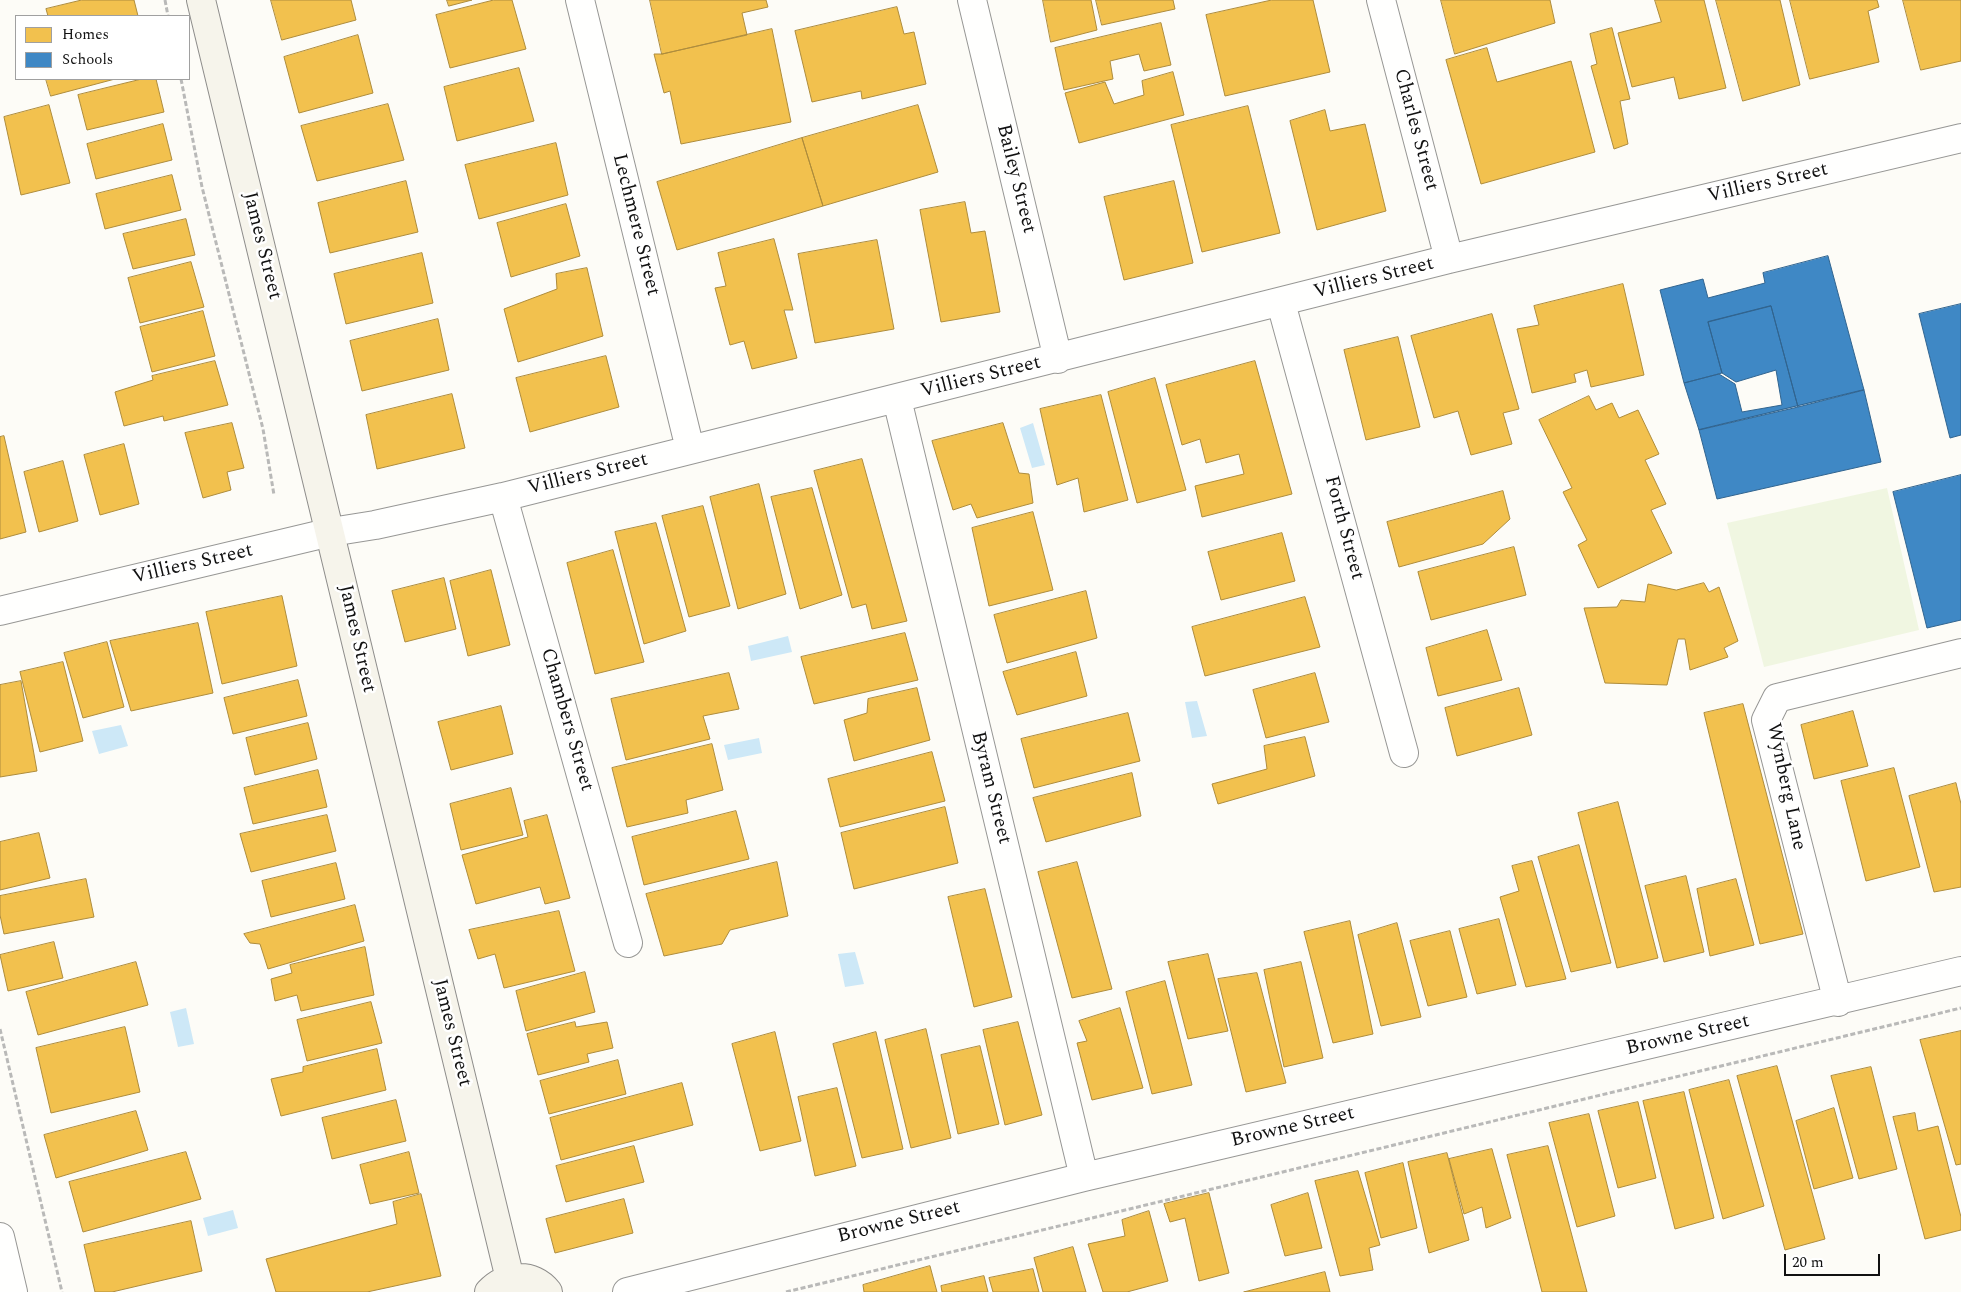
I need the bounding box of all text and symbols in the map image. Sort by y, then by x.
legend [15,15,190,80]
text: Homes [62,23,109,46]
text: Schools [62,48,113,71]
street label: Charles Street [1387,66,1443,194]
street label: Bailey Street [990,122,1040,236]
street label: Lechmere Street [606,151,664,299]
street label: Villiers Street [1705,158,1831,210]
street label: James Street [236,190,286,302]
street label: Villiers Street [1312,253,1436,305]
street label: Villiers Street [919,352,1043,404]
street label: Villiers Street [526,449,650,501]
street label: Forth Street [1318,473,1368,583]
street label: Villiers Street [130,539,256,591]
street label: James Street [332,583,380,695]
street label: Chambers Street [534,646,598,794]
street label: Wynberg Lane [1760,721,1810,853]
street label: Byram Street [964,729,1016,847]
street label: James Street [426,977,476,1089]
street label: Browne Street [1624,1010,1752,1062]
street label: Browne Street [1229,1102,1357,1154]
street label: Browne Street [835,1196,963,1250]
scale bar [1786,1244,1882,1276]
text: 20 m [1792,1251,1824,1274]

